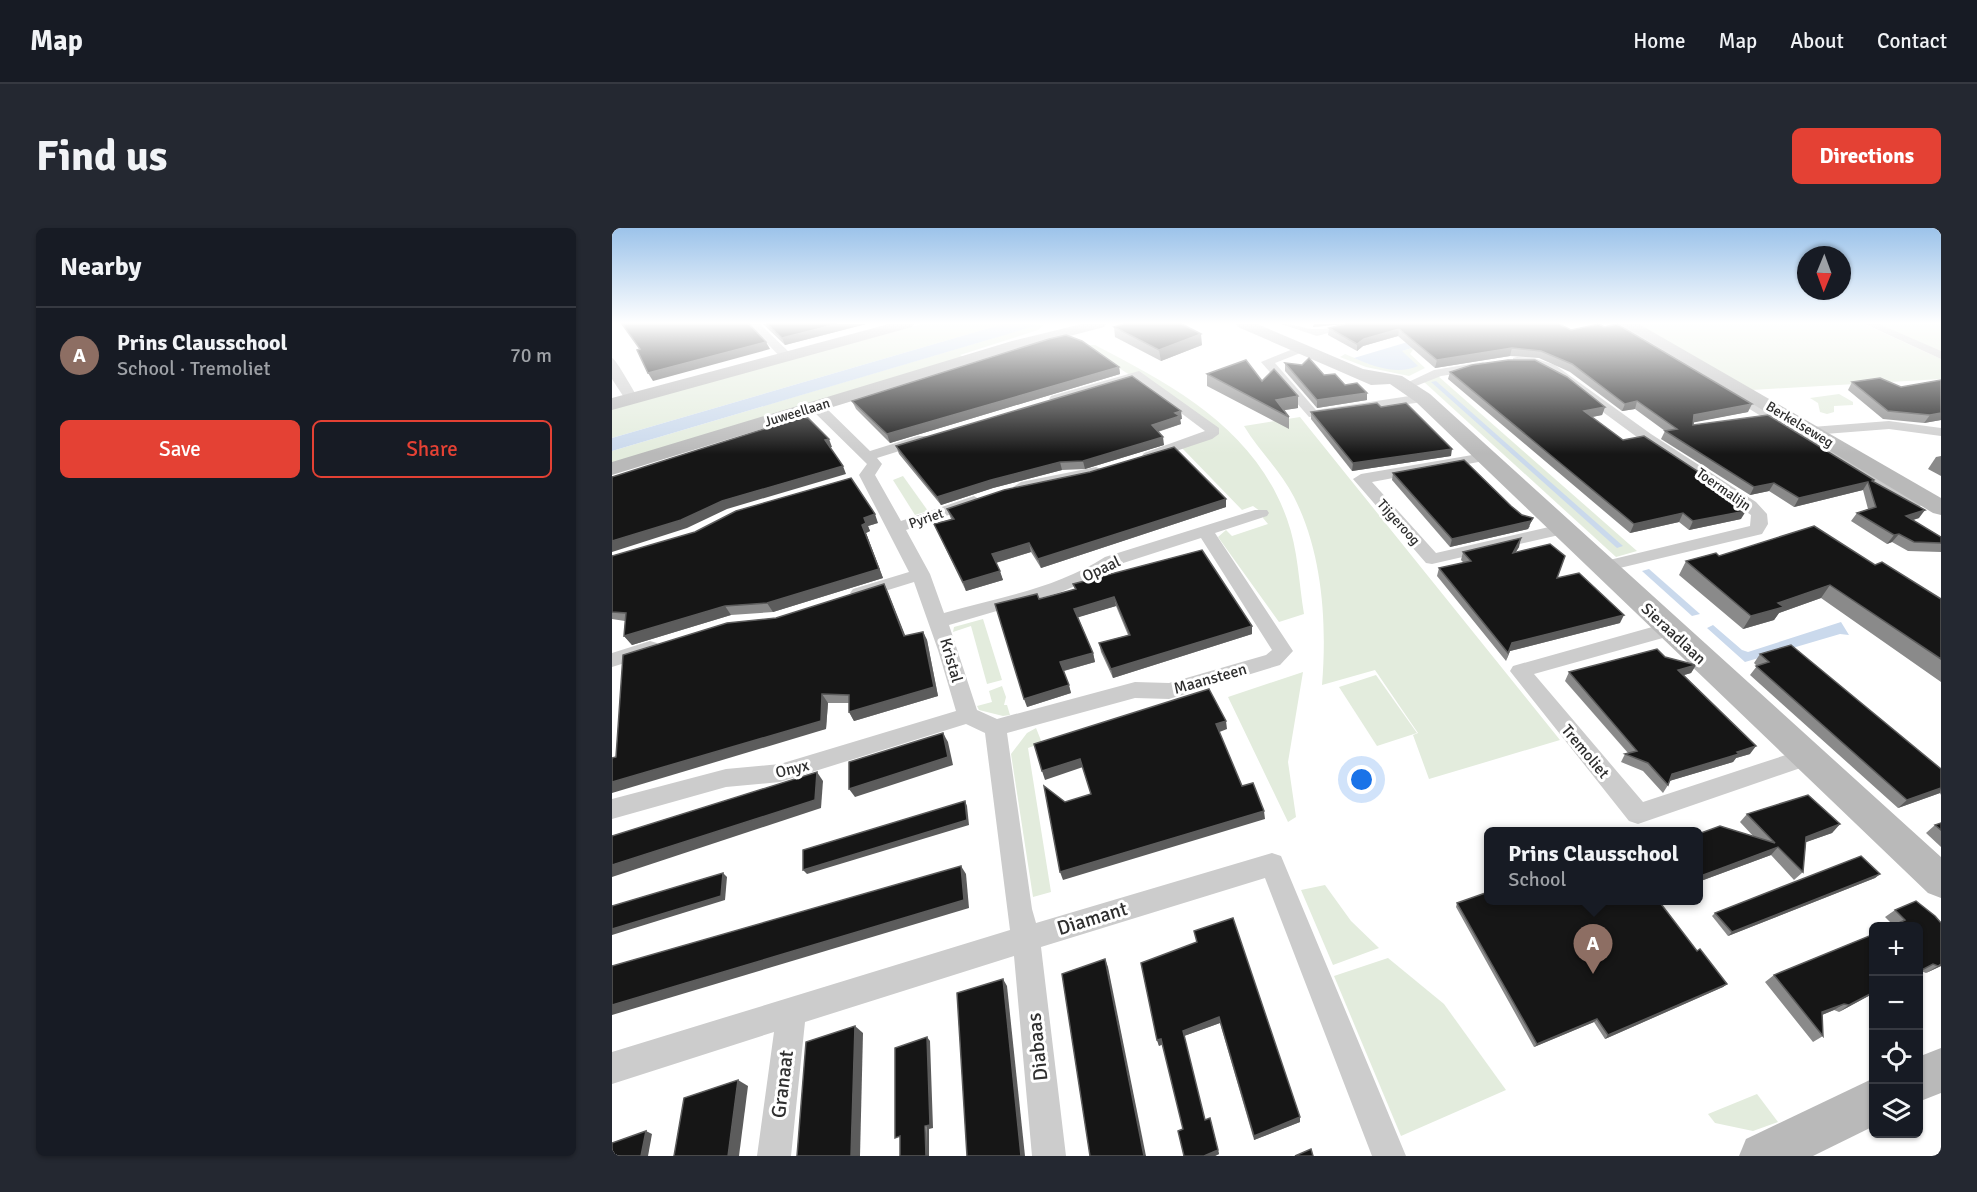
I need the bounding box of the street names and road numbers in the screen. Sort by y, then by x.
street label: Juweellaan [762,394,832,431]
street label: Berkelseweg [1763,398,1837,451]
street label: Toermalijn [1693,464,1754,514]
street label: Tijgeroog [1374,496,1424,549]
street label: Pyriet [907,505,946,532]
street label: Opaal [1079,551,1124,586]
street label: Sieraadlaan [1637,599,1710,669]
street label: Kristal [935,636,967,685]
street label: Maansteen [1171,659,1249,699]
street label: Tremoliet [1557,721,1614,783]
street label: Onyx [773,755,812,783]
street label: Diamant [1054,896,1130,941]
street label: Diabaas [1021,1012,1053,1082]
street label: Granaat [766,1049,799,1119]

